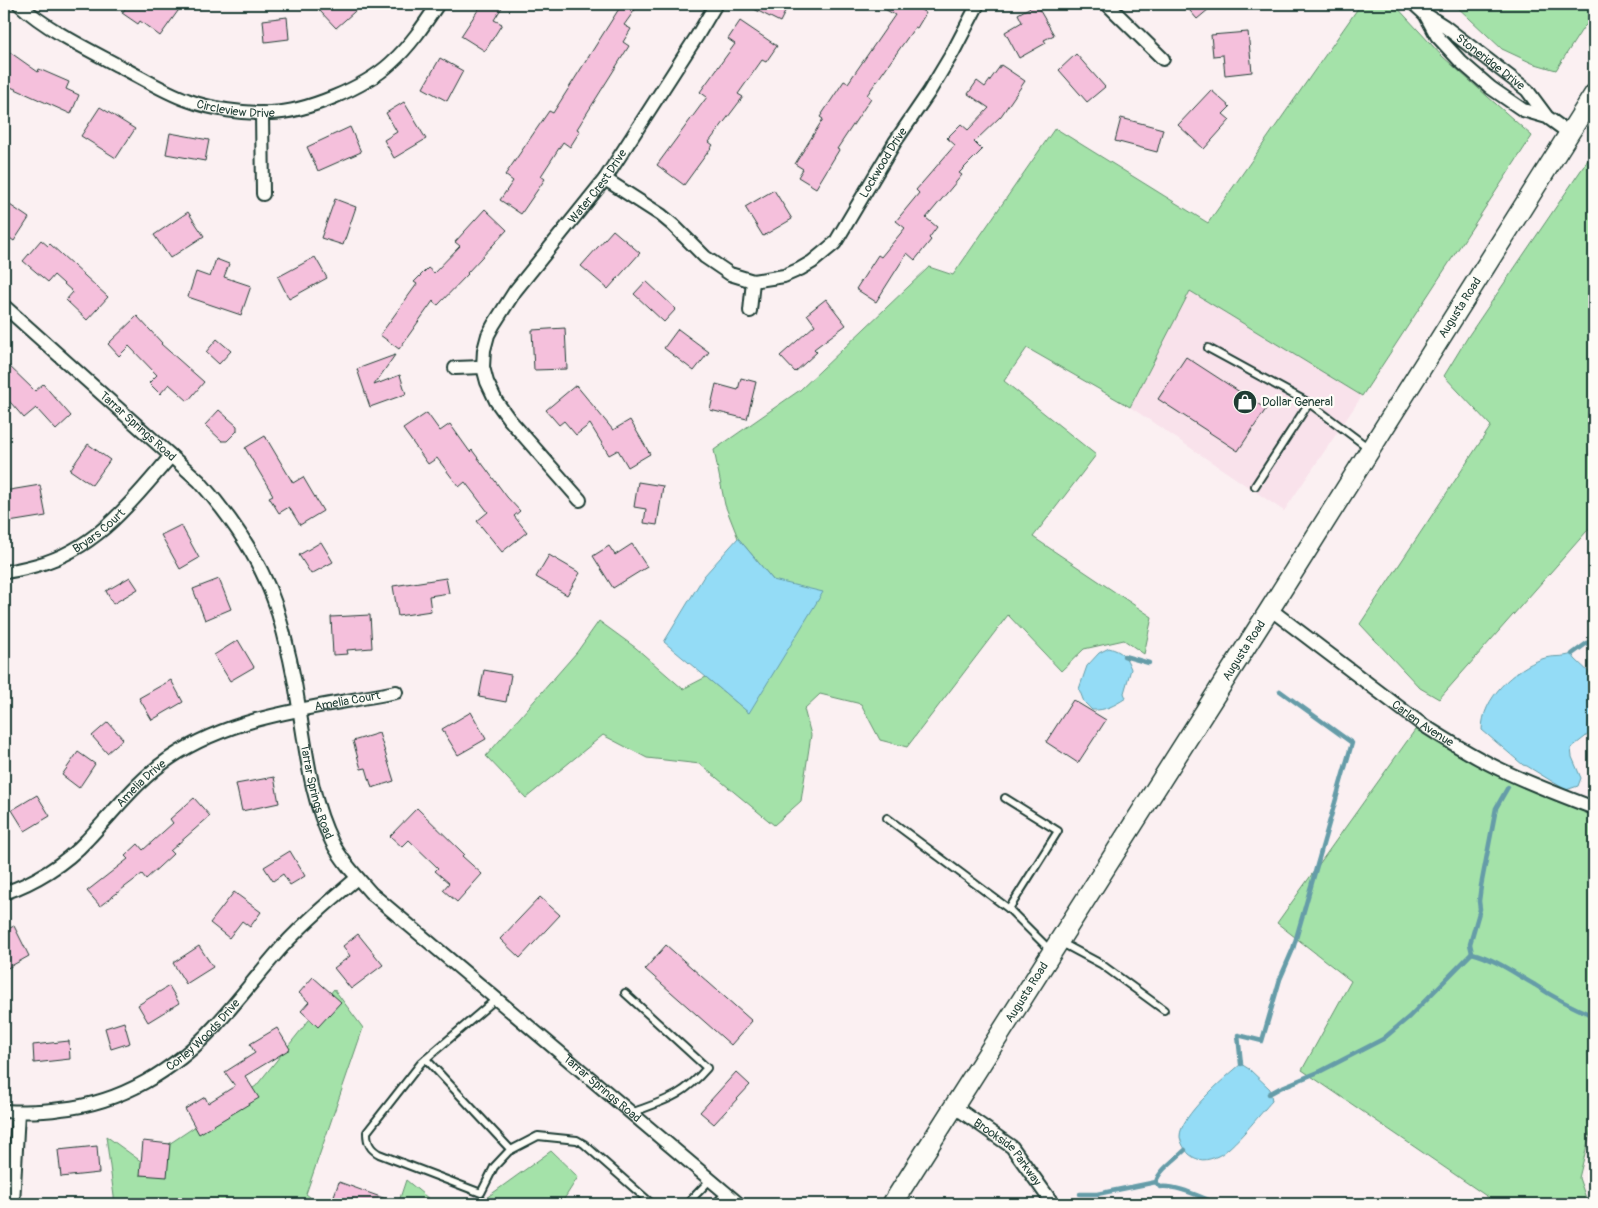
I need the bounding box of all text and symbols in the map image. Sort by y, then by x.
street label: Stoneridge Drive [1453,30,1528,93]
street label: Circleview Drive [195,96,275,121]
street label: Lockwood Drive [856,125,910,200]
street label: Water Crest Drive [565,146,630,226]
street label: Augusta Road [1435,274,1484,341]
street label: Tarrar Springs Road [97,388,179,464]
shop icon: Dollar General [1232,389,1258,415]
place label: Dollar General [1262,395,1333,410]
street label: Bryars Court [70,505,128,556]
street label: Augusta Road [1219,617,1269,683]
street label: Amelia Court [313,688,382,714]
street label: Carlen Avenue [1389,697,1457,750]
street label: Tarrar Springs Road [297,743,337,841]
street label: Amelia Drive [113,756,169,810]
street label: Augusta Road [1002,959,1051,1025]
street label: Corley Woods Drive [163,996,243,1074]
street label: Tarrar Springs Road [560,1051,644,1126]
street label: Brookside Parkway [971,1115,1045,1188]

